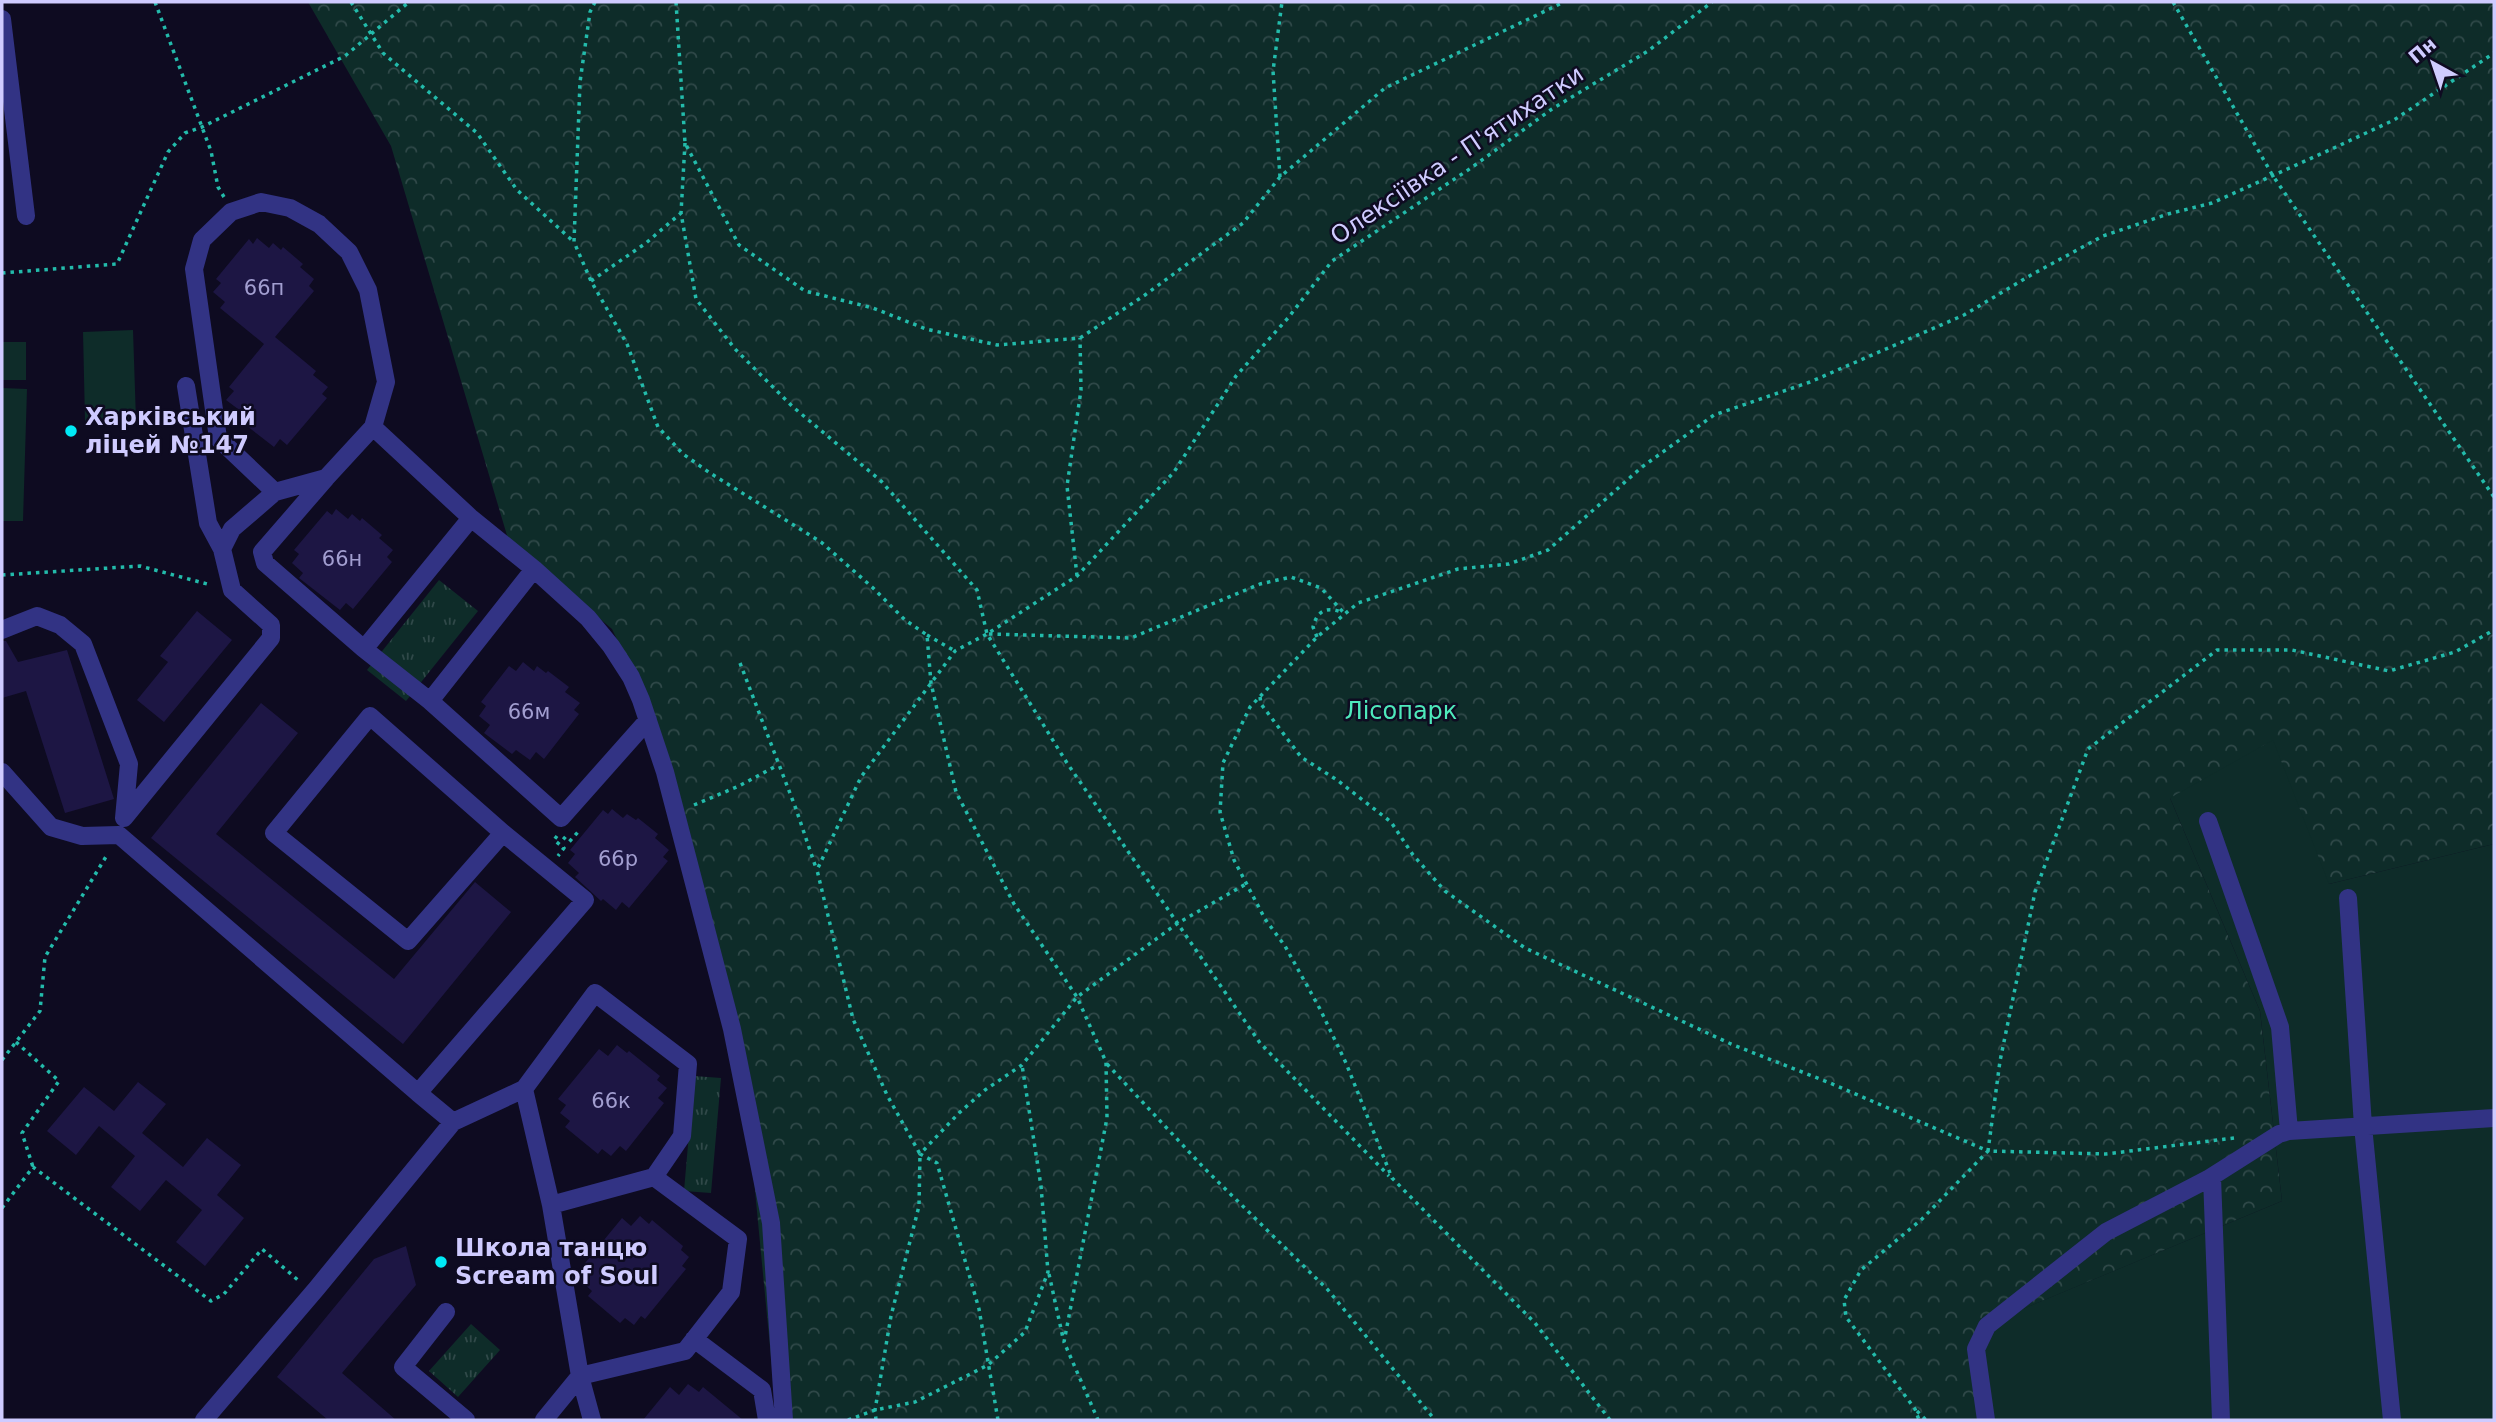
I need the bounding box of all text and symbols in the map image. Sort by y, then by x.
north arrow [2398,28,2468,98]
text: Пн [2404,32,2440,68]
street label: Олексіївка - П'ятихатки [1325,60,1589,250]
house number: 66п [244,276,284,300]
place label: Харківський ліцей №147 [85,403,256,459]
marker: Харківський ліцей №147 [63,423,79,439]
house number: 66н [322,547,362,571]
park label: Лісопарк [1345,697,1457,725]
house number: 66м [508,700,550,724]
house number: 66р [598,847,638,871]
house number: 66к [591,1089,631,1113]
place label: Школа танцю Scream of Soul [455,1234,659,1290]
marker: Школа танцю Scream of Soul [433,1254,449,1270]

